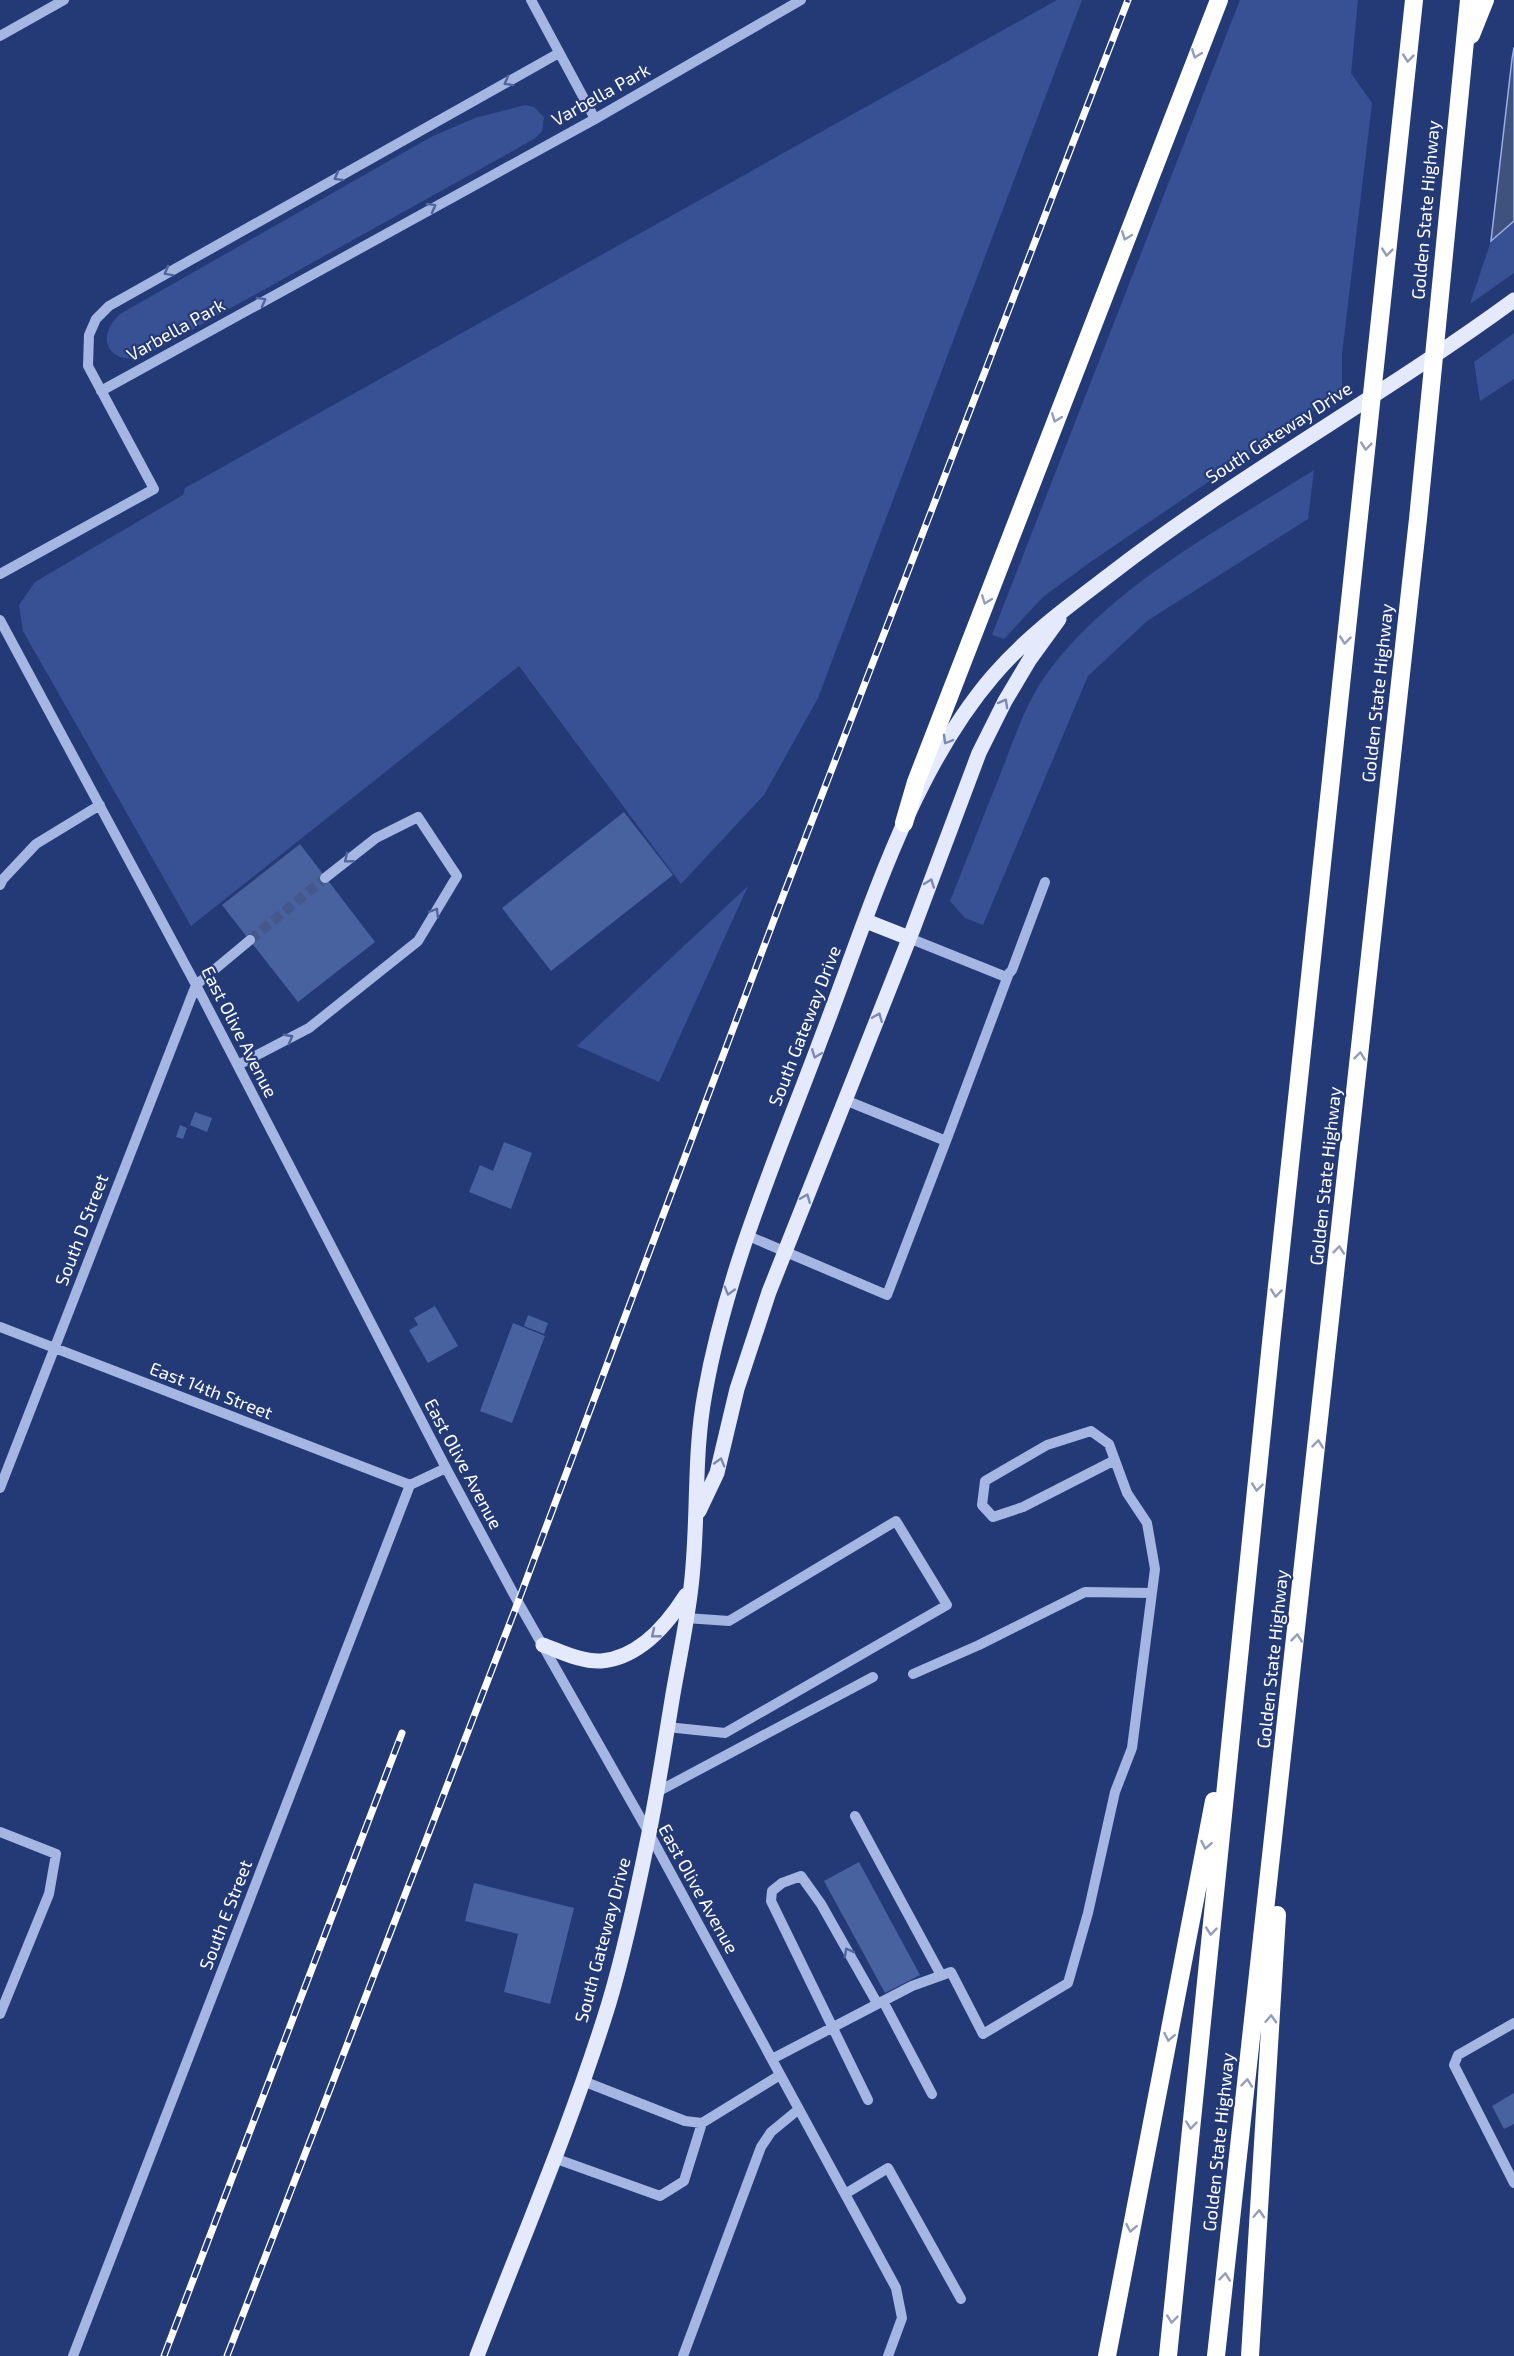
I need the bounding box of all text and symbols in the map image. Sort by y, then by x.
one-way arrow [1191,48,1204,59]
one-way arrow [1402,54,1415,63]
street label: Varbella Park [548,58,653,130]
one-way arrow [504,75,515,86]
street label: Golden State Highway [1406,119,1444,300]
one-way arrow [334,170,344,181]
one-way arrow [426,203,436,214]
one-way arrow [1121,230,1134,241]
one-way arrow [1381,247,1394,257]
one-way arrow [164,265,174,277]
street label: Varbella Park [123,293,228,365]
one-way arrow [256,297,266,309]
street label: South Gateway Drive [1201,377,1356,488]
one-way arrow [1051,412,1063,423]
one-way arrow [1360,441,1373,450]
one-way arrow [981,594,993,605]
street label: Golden State Highway [1357,602,1397,783]
one-way arrow [1340,635,1352,644]
one-way arrow [997,699,1008,709]
one-way arrow [943,734,955,744]
one-way arrow [344,852,355,863]
one-way arrow [923,878,935,889]
one-way arrow [428,908,440,918]
street label: South Gateway Drive [763,942,845,1109]
street label: East Olive Avenue [197,962,283,1101]
one-way arrow [871,1012,883,1023]
one-way arrow [283,1034,294,1045]
one-way arrow [810,1048,823,1059]
one-way arrow [1353,1052,1366,1061]
street label: Golden State Highway [1305,1085,1345,1266]
street label: South D Street [50,1171,113,1289]
one-way arrow [799,1193,811,1204]
one-way arrow [1332,1246,1345,1255]
one-way arrow [724,1285,736,1296]
one-way arrow [1270,1288,1283,1297]
street label: East 14th Street [147,1357,276,1424]
street label: East Olive Avenue [420,1394,508,1533]
one-way arrow [1311,1439,1324,1449]
one-way arrow [713,1457,725,1467]
one-way arrow [1251,1482,1264,1491]
street label: Golden State Highway [1252,1568,1292,1749]
one-way arrow [651,1626,662,1637]
one-way arrow [1290,1633,1303,1642]
street label: East Olive Avenue [654,1820,744,1957]
one-way arrow [1200,1840,1213,1850]
street label: South Gateway Drive [569,1855,635,2025]
street label: South E Street [194,1856,256,1973]
one-way arrow [1205,1926,1218,1935]
one-way arrow [844,1948,855,1959]
one-way arrow [1264,2015,1277,2024]
one-way arrow [1163,2031,1176,2041]
street label: Golden State Highway [1198,2051,1238,2232]
one-way arrow [1240,2079,1253,2088]
one-way arrow [1185,2120,1198,2129]
one-way arrow [1252,2209,1265,2218]
one-way arrow [1125,2223,1138,2233]
one-way arrow [1218,2272,1231,2282]
one-way arrow [1166,2314,1179,2323]

